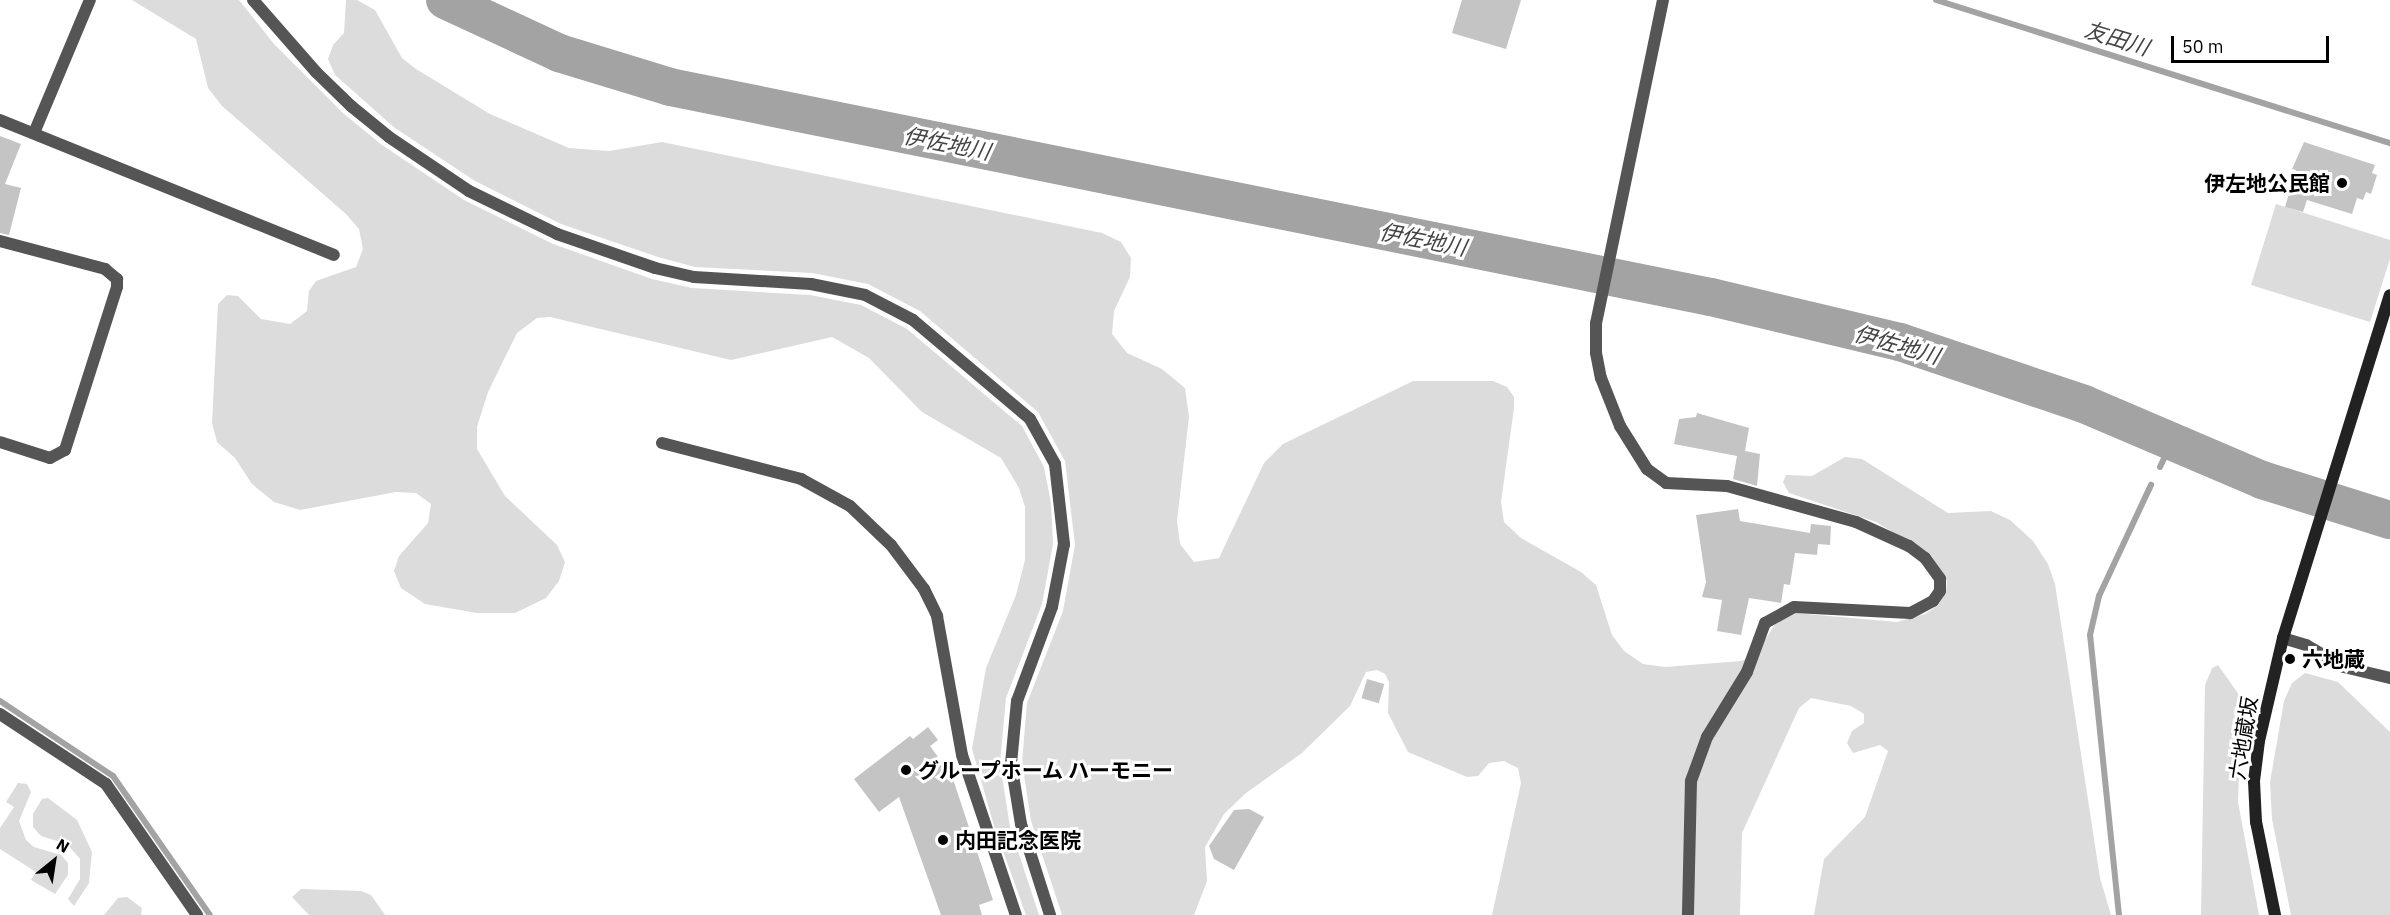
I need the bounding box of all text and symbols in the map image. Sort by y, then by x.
water label: 友田川 [2082,16,2152,60]
scale bar [2174,24,2332,62]
text: 50 m [2182,35,2224,58]
water label: 伊佐地川 [901,122,993,164]
place label: 伊左地公民館 [2204,170,2330,196]
marker: 伊左地公民館 [2335,176,2349,190]
water label: 伊佐地川 [1377,218,1469,260]
water label: 伊佐地川 [1851,319,1943,369]
place label: 六地蔵 [2302,646,2365,672]
marker: 六地蔵 [2283,652,2297,666]
street label: 六地蔵坂 [2224,695,2262,781]
place label: グループホーム ハーモニー [918,757,1175,783]
marker: グループホーム ハーモニー [899,763,913,777]
place label: 内田記念医院 [955,827,1081,853]
north arrow [24,831,84,891]
marker: 内田記念医院 [936,833,950,847]
text: N [53,834,73,857]

